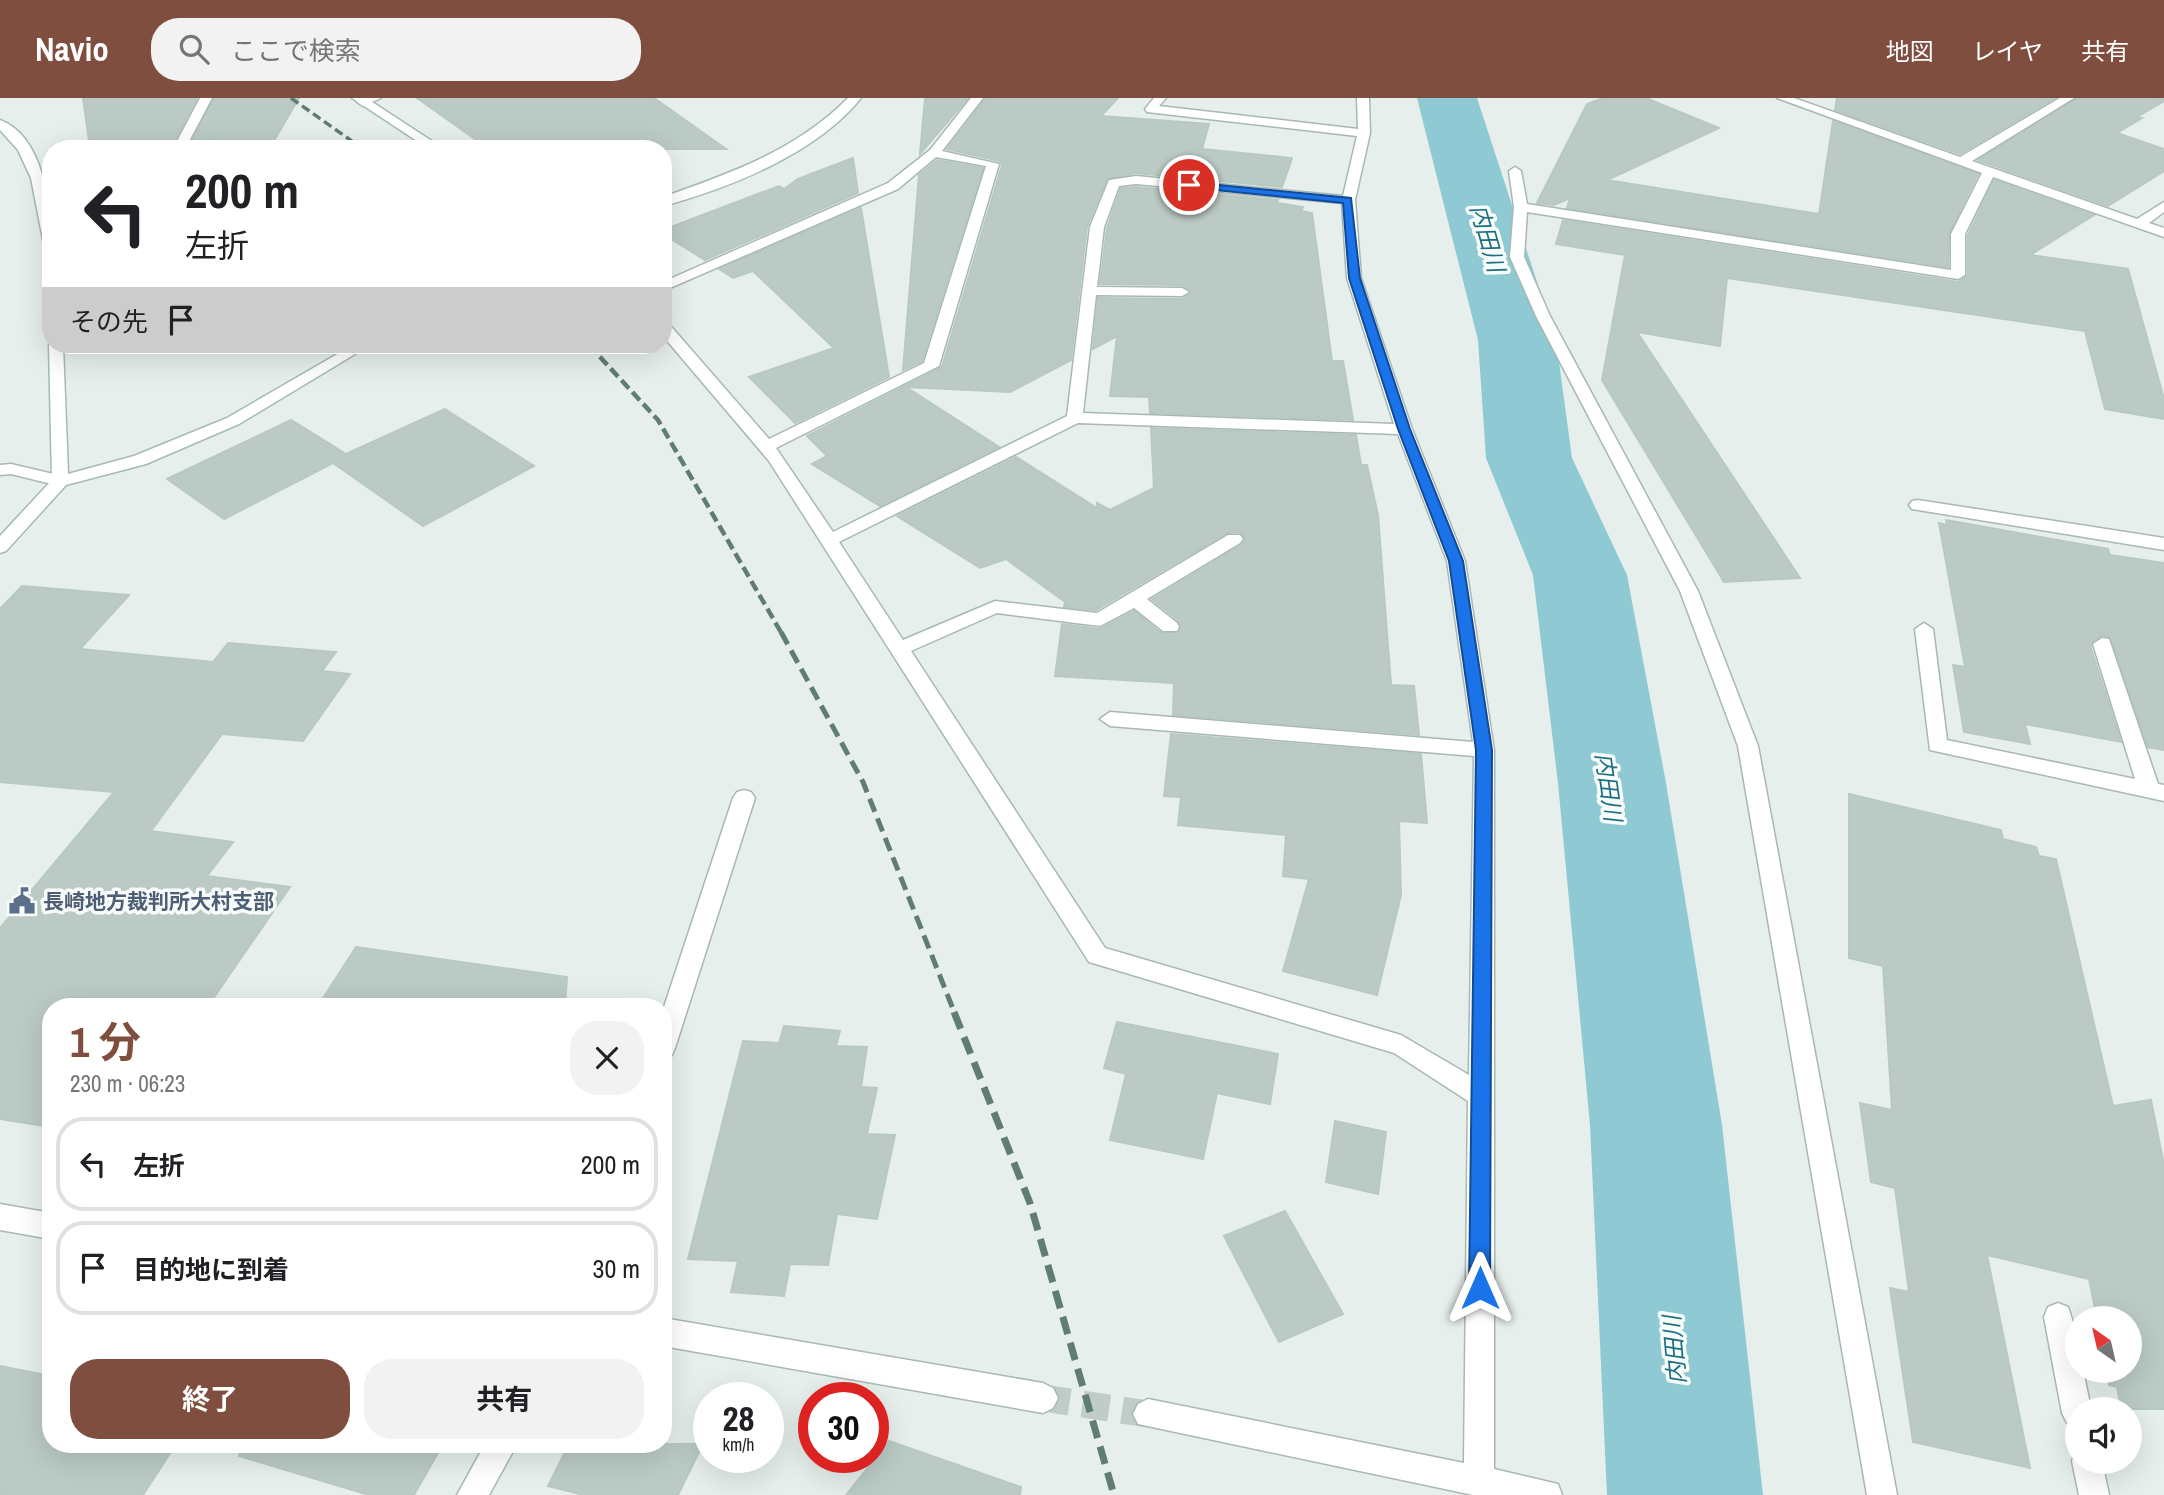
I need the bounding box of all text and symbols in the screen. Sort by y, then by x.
search box [151,18,641,81]
text: Navio [35,27,109,71]
icon: search [175,30,213,68]
text: ここで検索 [231,33,361,68]
text: 地図 [1886,35,1934,67]
text: レイヤ [1972,35,2043,67]
text: 共有 [2081,35,2129,67]
pin [1159,155,1219,215]
text: 200 m [185,157,299,223]
icon: arrive [1170,166,1208,204]
icon: left [70,168,161,259]
water label: 内田川 [1464,201,1513,278]
text: 左折 [185,224,249,267]
icon: arrive [162,301,200,339]
text: その先 [70,304,148,339]
water label: 内田川 [1589,751,1630,826]
public building icon: 長崎地方裁判所大村支部 [7,886,37,916]
place label: 長崎地方裁判所大村支部 [43,887,274,916]
text: 1 分 [70,1014,141,1070]
button: close [570,1021,644,1095]
text: 230 m · 06:23 [70,1068,185,1099]
icon: left [74,1145,112,1183]
text: 200 m [581,1147,640,1182]
text: 左折 [133,1148,185,1183]
icon: arrive [74,1249,112,1287]
text: 30 m [593,1251,640,1286]
position arrow [1443,1251,1517,1325]
text: 目的地に到着 [133,1252,289,1287]
north arrow [2065,1306,2142,1382]
map controls [2065,1306,2142,1474]
water label: 内田川 [1655,1311,1692,1386]
button: 終了 [70,1359,350,1439]
button: 共有 [364,1359,644,1439]
speed limit sign: 30 [798,1382,889,1473]
text: 28 [723,1395,754,1442]
button: sound [2065,1397,2142,1474]
text: km/h [723,1432,755,1457]

